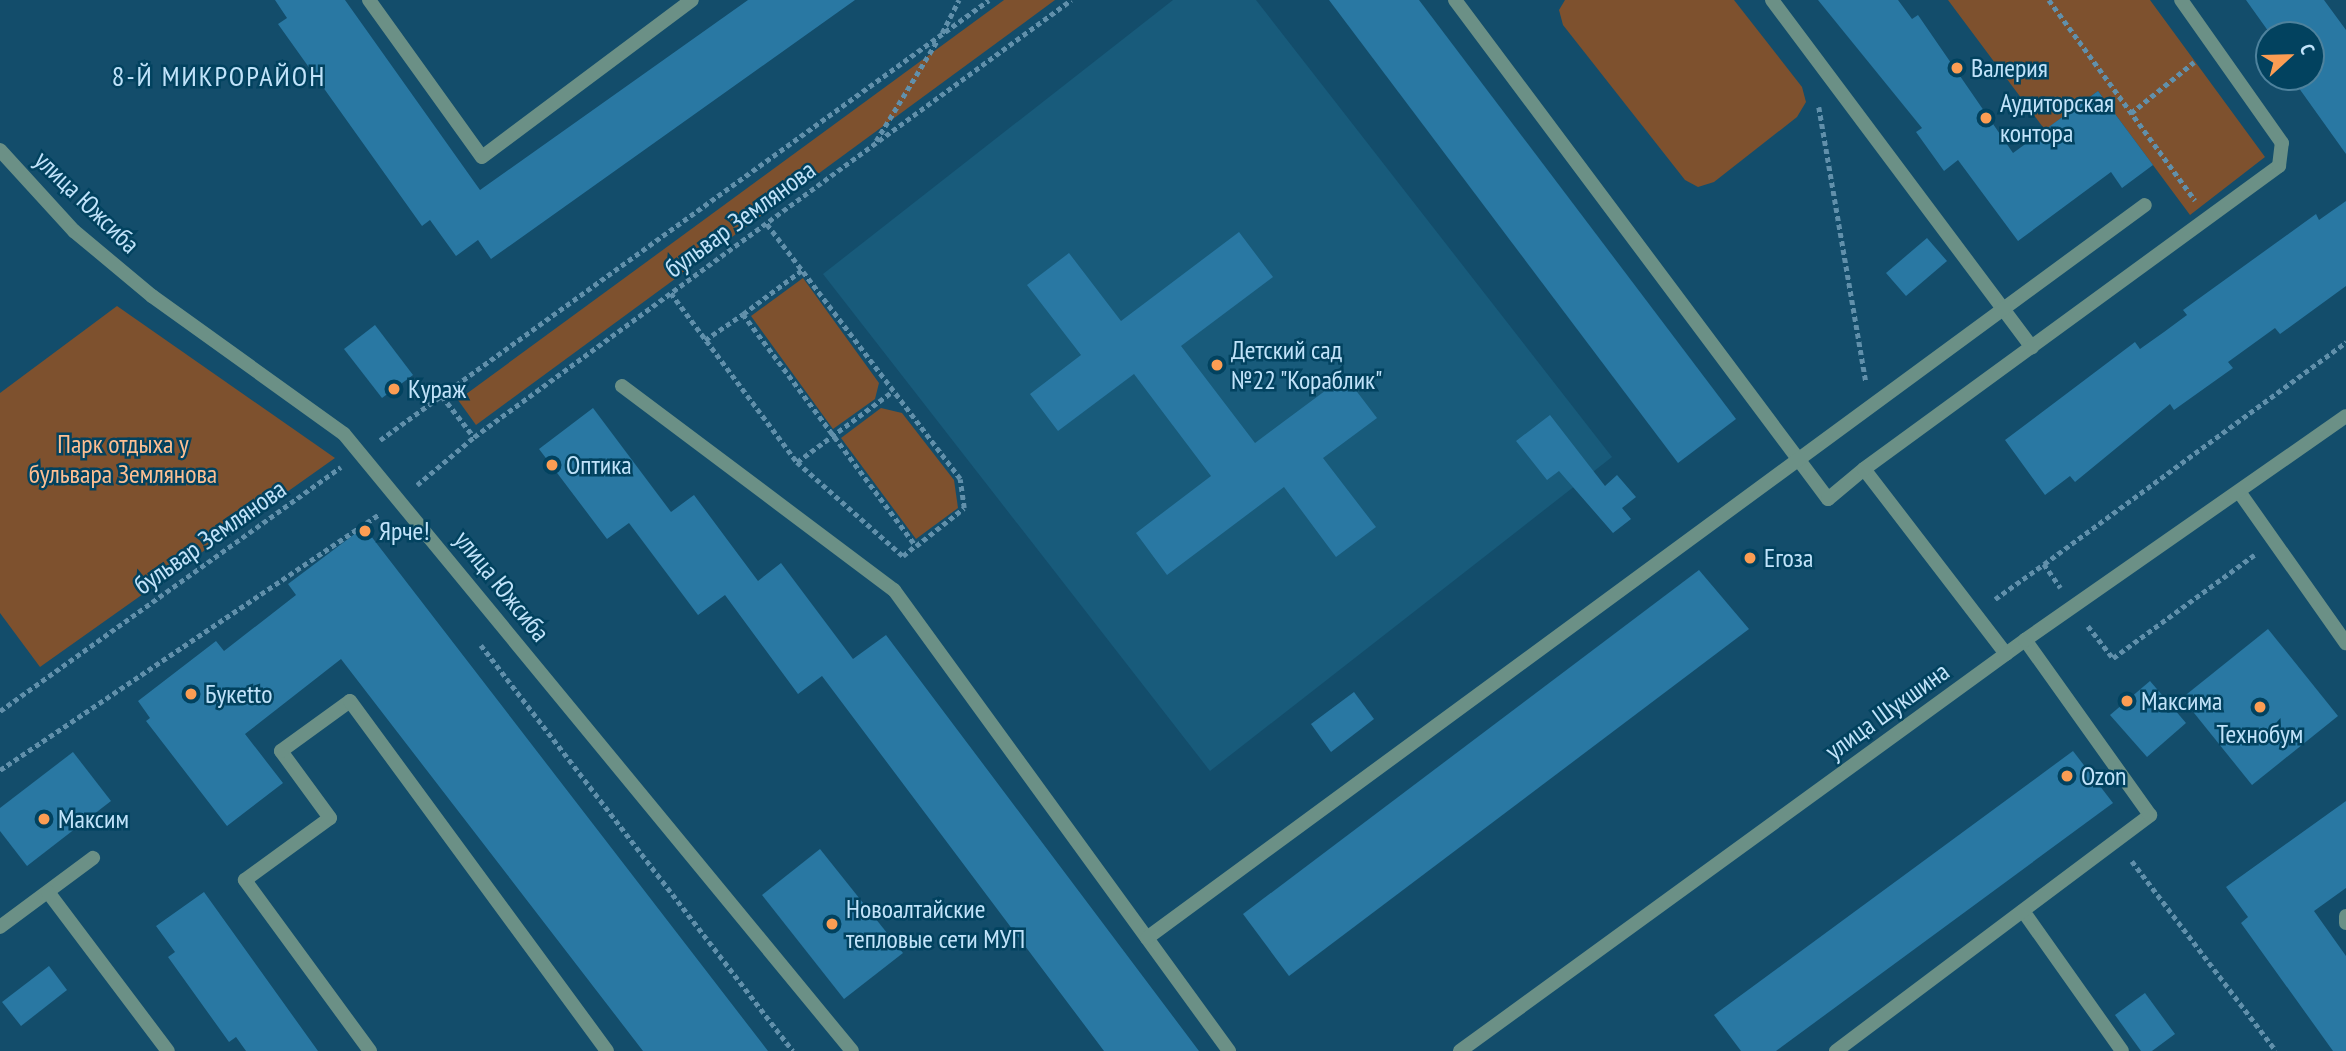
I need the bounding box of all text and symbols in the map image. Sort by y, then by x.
north arrow [2255,21,2325,91]
text: С [2295,40,2320,57]
place label: Валерия [1971,52,2048,84]
district label: 8-Й МИКРОРАЙОН [114,59,324,93]
marker: Валерия [1949,60,1965,76]
place label: Аудиторская контора [2000,87,2114,148]
marker: Аудиторская контора [1978,110,1994,126]
street label: улица Южсиба [28,144,146,260]
street label: бульвар Землянова [659,154,821,284]
place label: Детский сад №22 "Кораблик" [1231,334,1384,396]
marker: Детский сад №22 "Кораблик" [1209,357,1225,373]
place label: Кураж [408,373,466,405]
marker: Кураж [386,381,402,397]
park label: Парк отдыха у бульвара Землянова [29,428,217,490]
place label: Оптика [566,449,632,481]
marker: Оптика [544,457,560,473]
street label: бульвар Землянова [128,473,292,601]
place label: Ярче! [379,515,430,547]
marker: Ярче! [357,523,373,539]
street label: улица Южсиба [448,524,556,648]
place label: Егоза [1764,542,1813,574]
marker: Егоза [1742,550,1758,566]
street label: улица Шукшина [1819,656,1955,766]
place label: Букеttо [205,678,272,710]
place label: Максима [2141,685,2222,717]
marker: Букеttо [183,686,199,702]
marker: Максима [2119,693,2135,709]
marker: Технобум [2252,699,2268,715]
place label: Технобум [2217,718,2303,750]
place label: Ozon [2081,760,2127,792]
marker: Ozon [2059,768,2075,784]
place label: Максим [58,803,129,835]
marker: Максим [36,811,52,827]
place label: Новоалтайские тепловые сети МУП [846,893,1025,954]
marker: Новоалтайские тепловые сети МУП [824,916,840,932]

